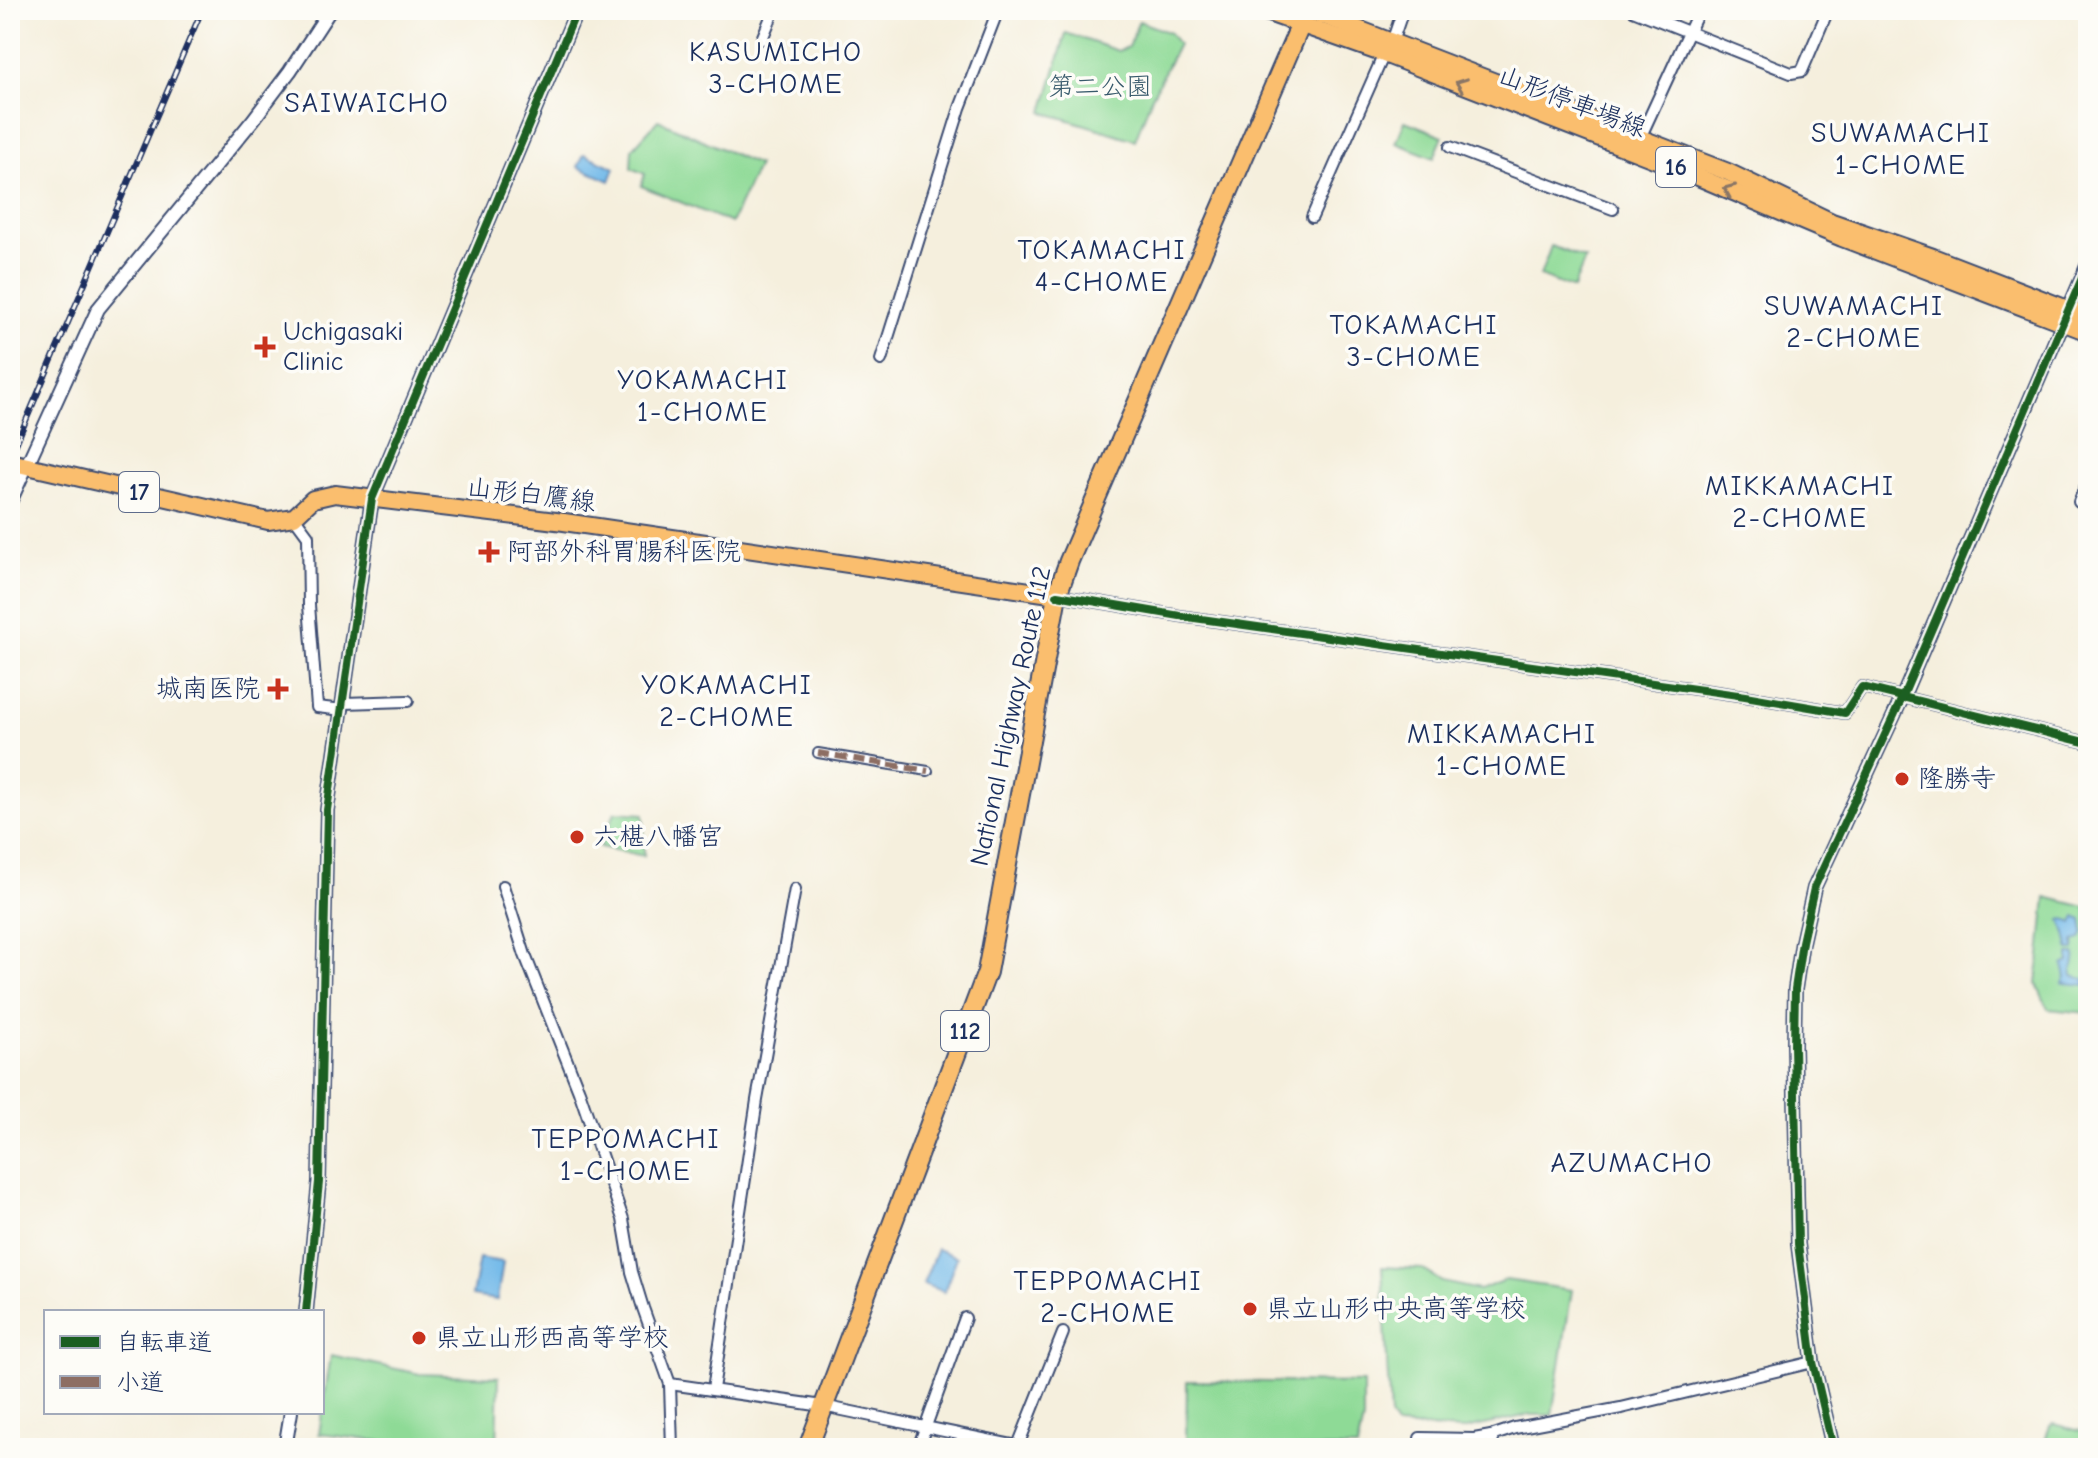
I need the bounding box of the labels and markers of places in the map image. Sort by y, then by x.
place label: Uchigasaki Clinic [283,317,403,377]
marker: Uchigasaki Clinic [254,336,276,358]
place label: 阿部外科胃腸科医院 [507,537,741,567]
marker: 阿部外科胃腸科医院 [478,541,500,563]
place label: 城南医院 [156,674,260,704]
marker: 城南医院 [267,678,289,700]
place label: 隆勝寺 [1918,764,1996,794]
marker: 隆勝寺 [1893,770,1911,788]
place label: 六椹八幡宮 [593,822,723,852]
marker: 六椹八幡宮 [568,828,586,846]
place label: 県立山形中央高等学校 [1266,1294,1526,1324]
marker: 県立山形中央高等学校 [1241,1300,1259,1318]
place label: 県立山形西高等学校 [435,1323,669,1353]
marker: 県立山形西高等学校 [410,1329,428,1347]

